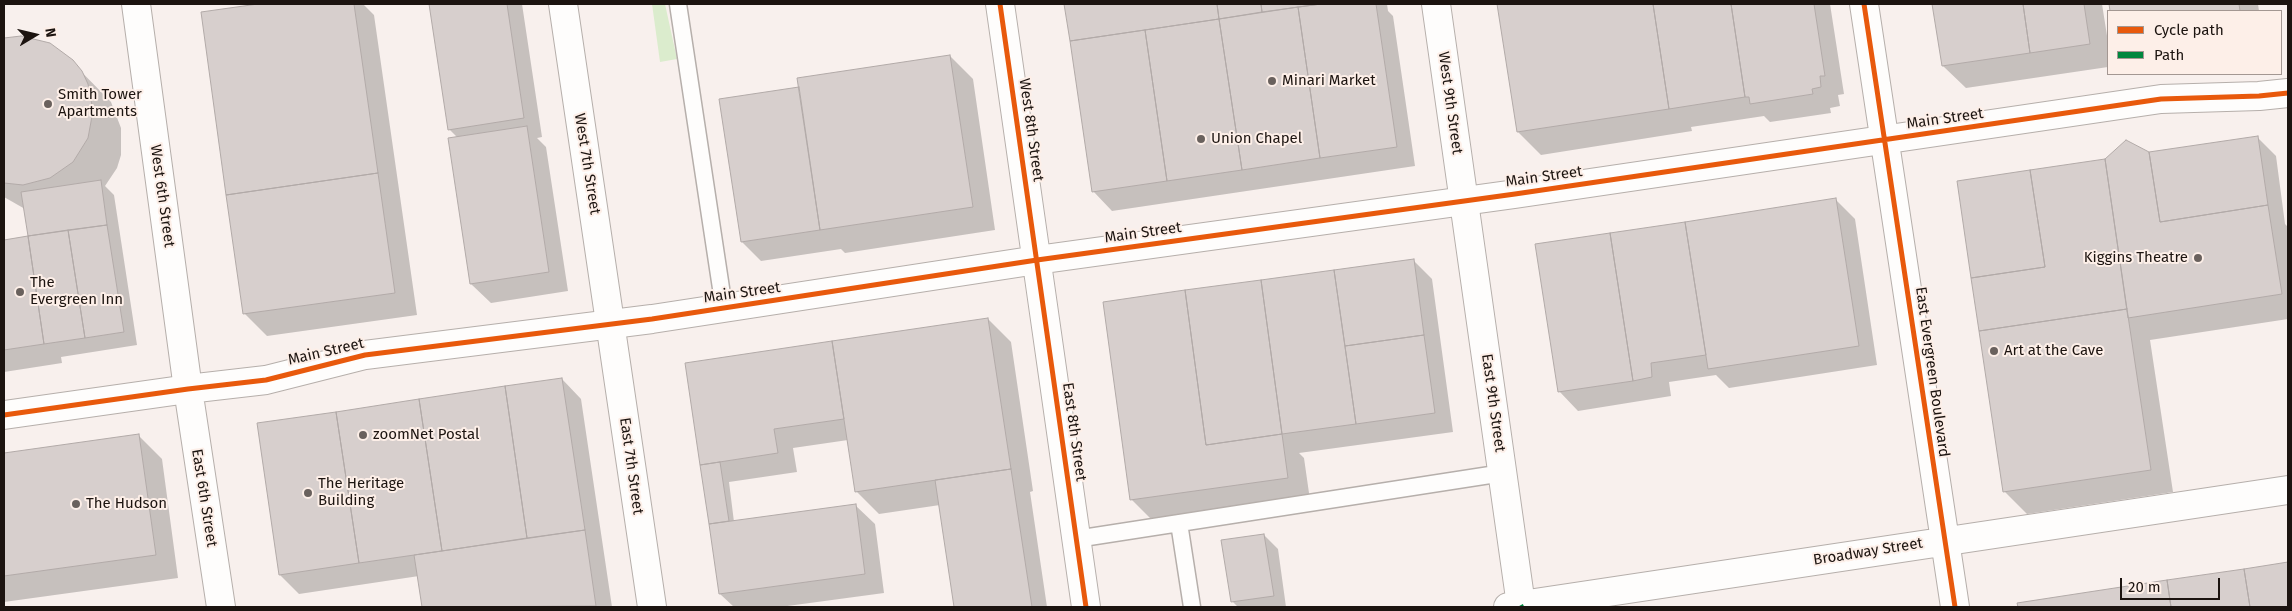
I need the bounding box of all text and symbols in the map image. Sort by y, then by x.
north arrow [10,10,60,60]
legend [2107,10,2282,75]
text: Cycle path [2154,21,2224,39]
text: N [41,27,59,38]
text: Path [2154,46,2184,64]
street label: West 9th Street [1434,50,1466,156]
place label: Minari Market [1282,72,1376,90]
marker: Minari Market [1266,75,1278,87]
street label: West 8th Street [1015,77,1047,183]
place label: Smith Tower Apartments [58,86,142,121]
marker: Smith Tower Apartments [42,98,54,110]
street label: Main Street [1905,105,1985,133]
street label: West 7th Street [570,112,604,216]
place label: Union Chapel [1211,130,1302,148]
marker: Union Chapel [1195,133,1207,145]
street label: West 6th Street [146,143,178,249]
street label: Main Street [1504,163,1584,191]
street label: Main Street [1103,219,1183,247]
place label: Kiggins Theatre [2084,249,2188,267]
marker: Kiggins Theatre [2192,252,2204,264]
place label: The Evergreen Inn [30,274,123,309]
street label: Main Street [702,279,782,307]
marker: The Evergreen Inn [14,286,26,298]
street label: East Evergreen Boulevard [1911,286,1953,458]
street label: Main Street [286,335,366,369]
place label: Art at the Cave [2004,342,2103,360]
marker: Art at the Cave [1988,345,2000,357]
street label: East 9th Street [1477,353,1509,453]
street label: East 8th Street [1058,382,1090,482]
street label: East 7th Street [615,416,647,516]
place label: zoomNet Postal [373,426,479,444]
marker: zoomNet Postal [357,429,369,441]
street label: East 6th Street [187,448,221,548]
place label: The Heritage Building [318,475,404,510]
marker: The Heritage Building [302,487,314,499]
place label: The Hudson [86,495,167,513]
marker: The Hudson [70,498,82,510]
street label: Broadway Street [1812,534,1924,570]
scale bar [2122,568,2222,600]
text: 20 m [2128,578,2161,596]

